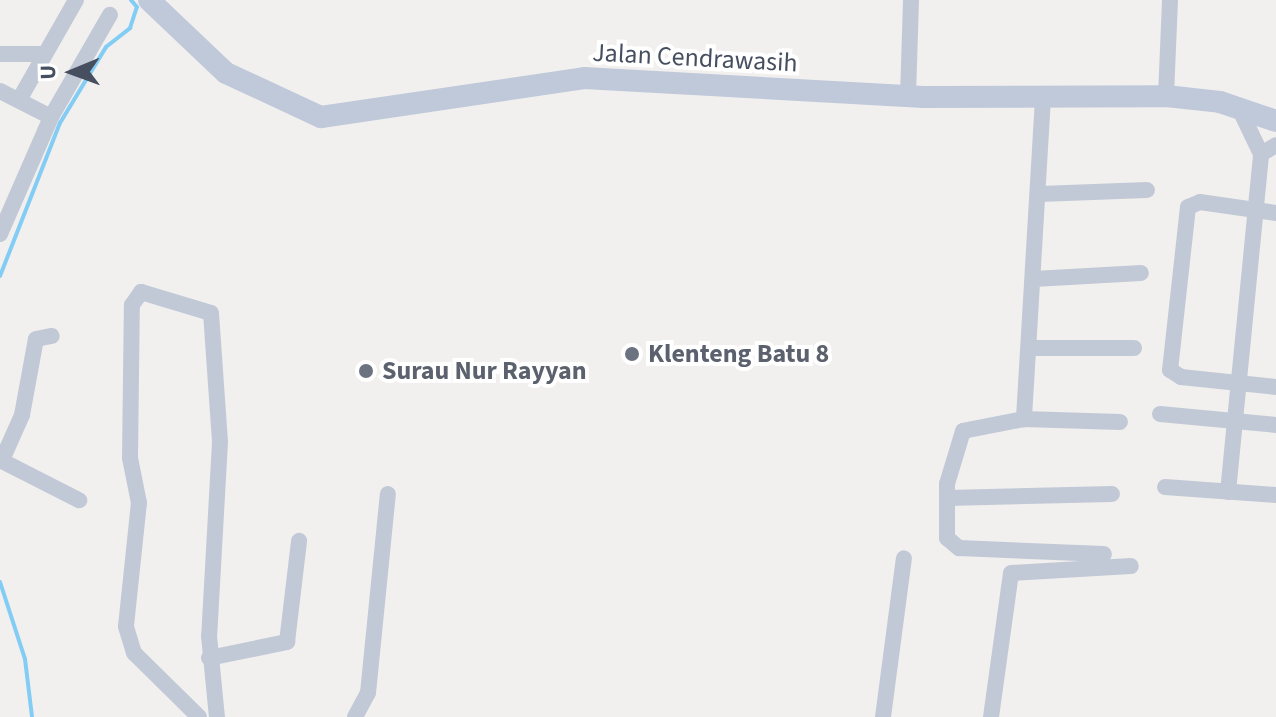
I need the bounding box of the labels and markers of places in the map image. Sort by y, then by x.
place label: Klenteng Batu 8 [648,338,829,370]
marker: Klenteng Batu 8 [623,345,641,363]
place label: Surau Nur Rayyan [382,355,587,387]
marker: Surau Nur Rayyan [357,362,375,380]

